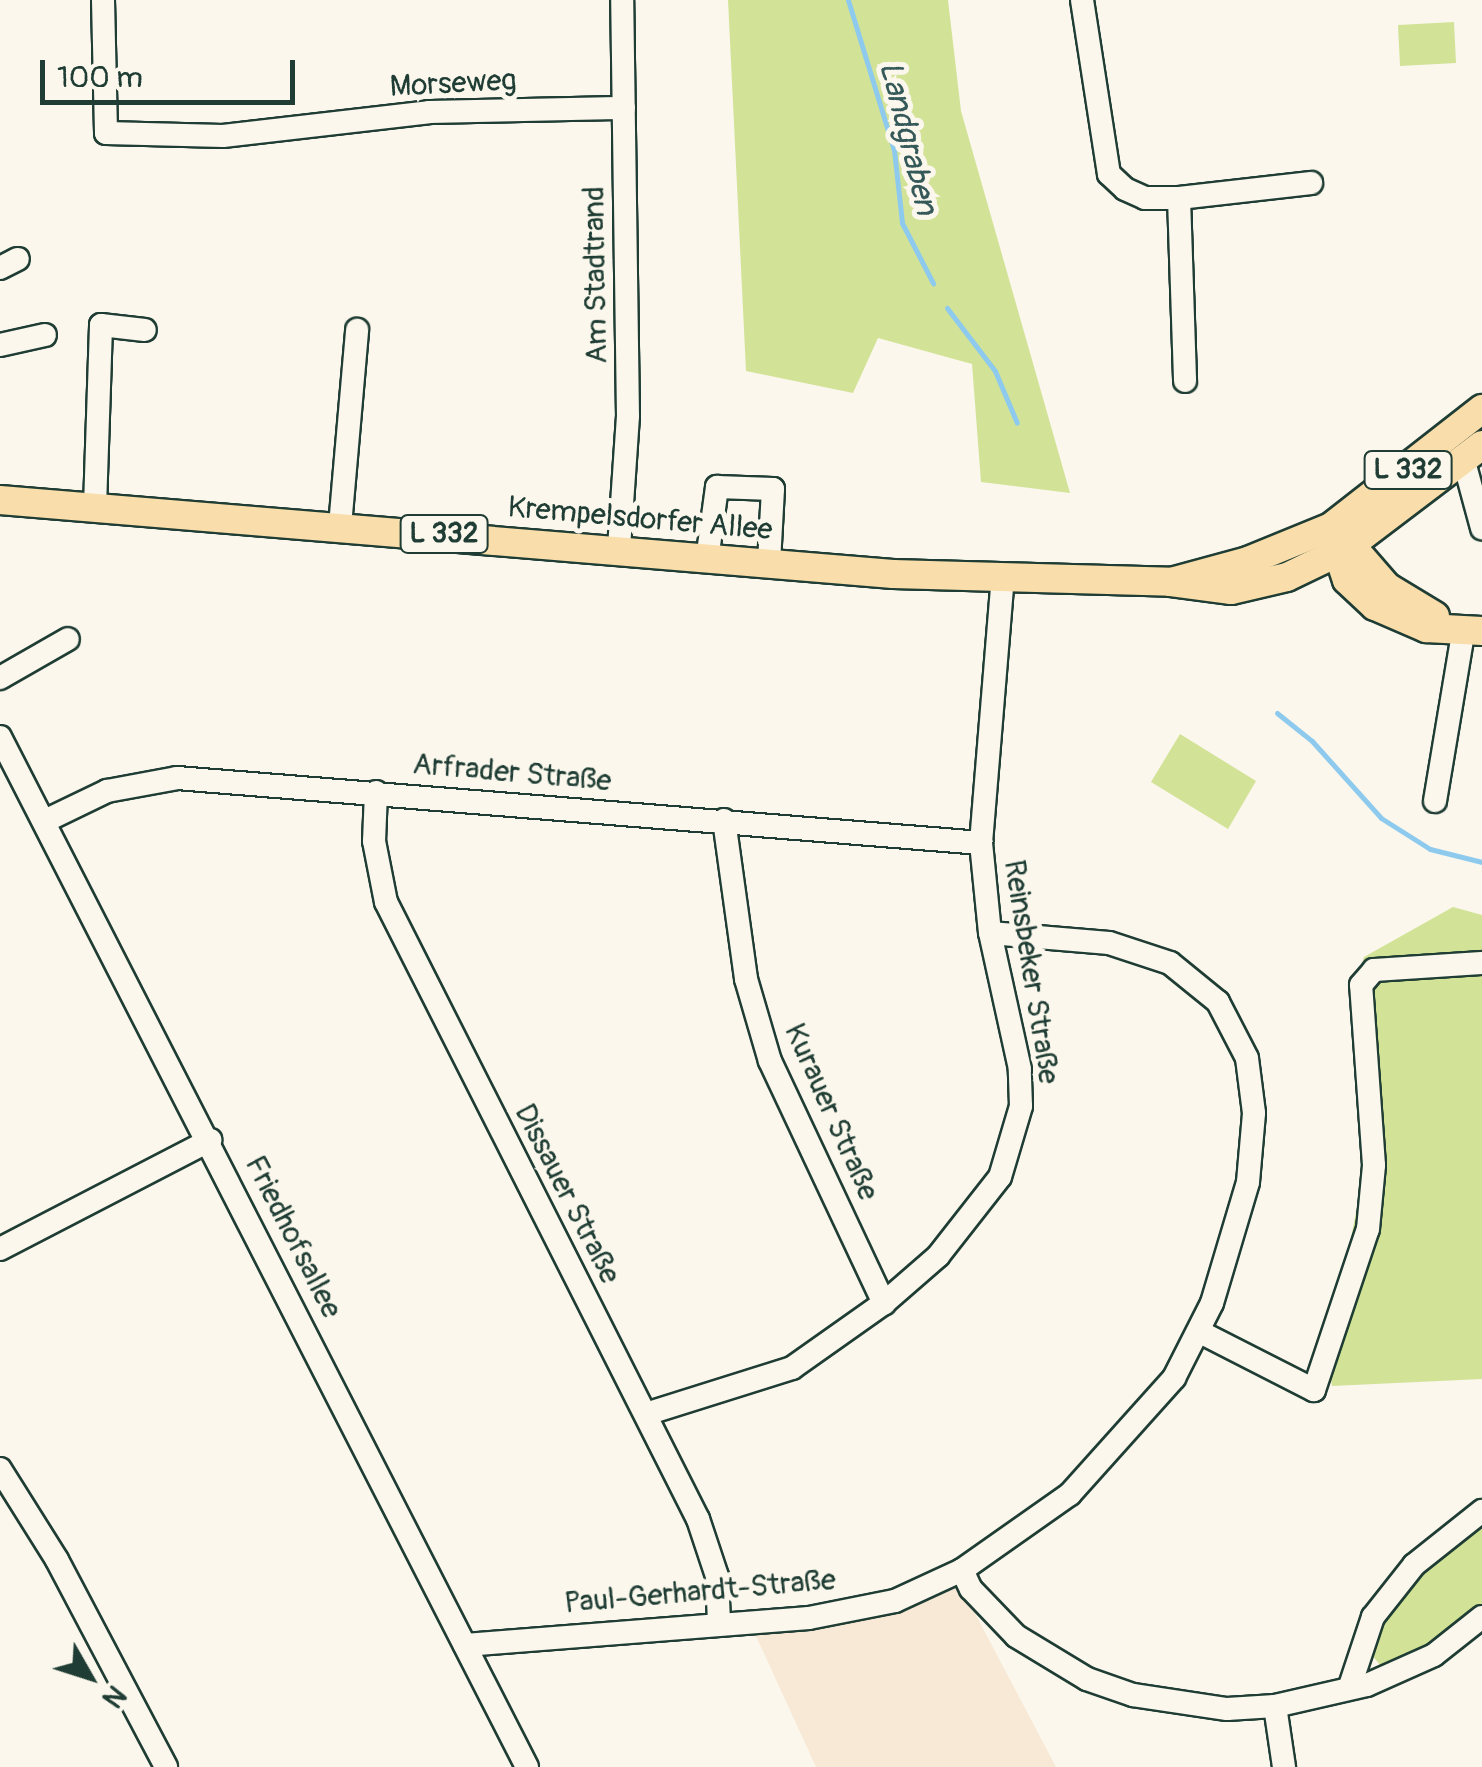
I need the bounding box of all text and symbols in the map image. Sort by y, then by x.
scale bar [45,40,300,102]
water label: Landgraben [870,57,946,219]
text: 100 m [57,59,143,96]
street label: Morseweg [389,63,517,105]
street label: Am Stadtrand [576,186,616,364]
road number: L 332 [1363,447,1453,493]
street label: Krempelsdorfer Allee [506,489,774,549]
road number: L 332 [399,511,489,557]
street label: Arfrader Straße [411,746,613,800]
street label: Reinsbeker Straße [996,857,1066,1087]
street label: Kurauer Straße [776,1018,886,1206]
street label: Dissauer Straße [506,1098,628,1290]
street label: Friedhofsallee [237,1150,349,1324]
street label: Paul-Gerhardt-Straße [563,1562,837,1622]
north arrow [40,1627,140,1727]
text: N [94,1678,133,1715]

